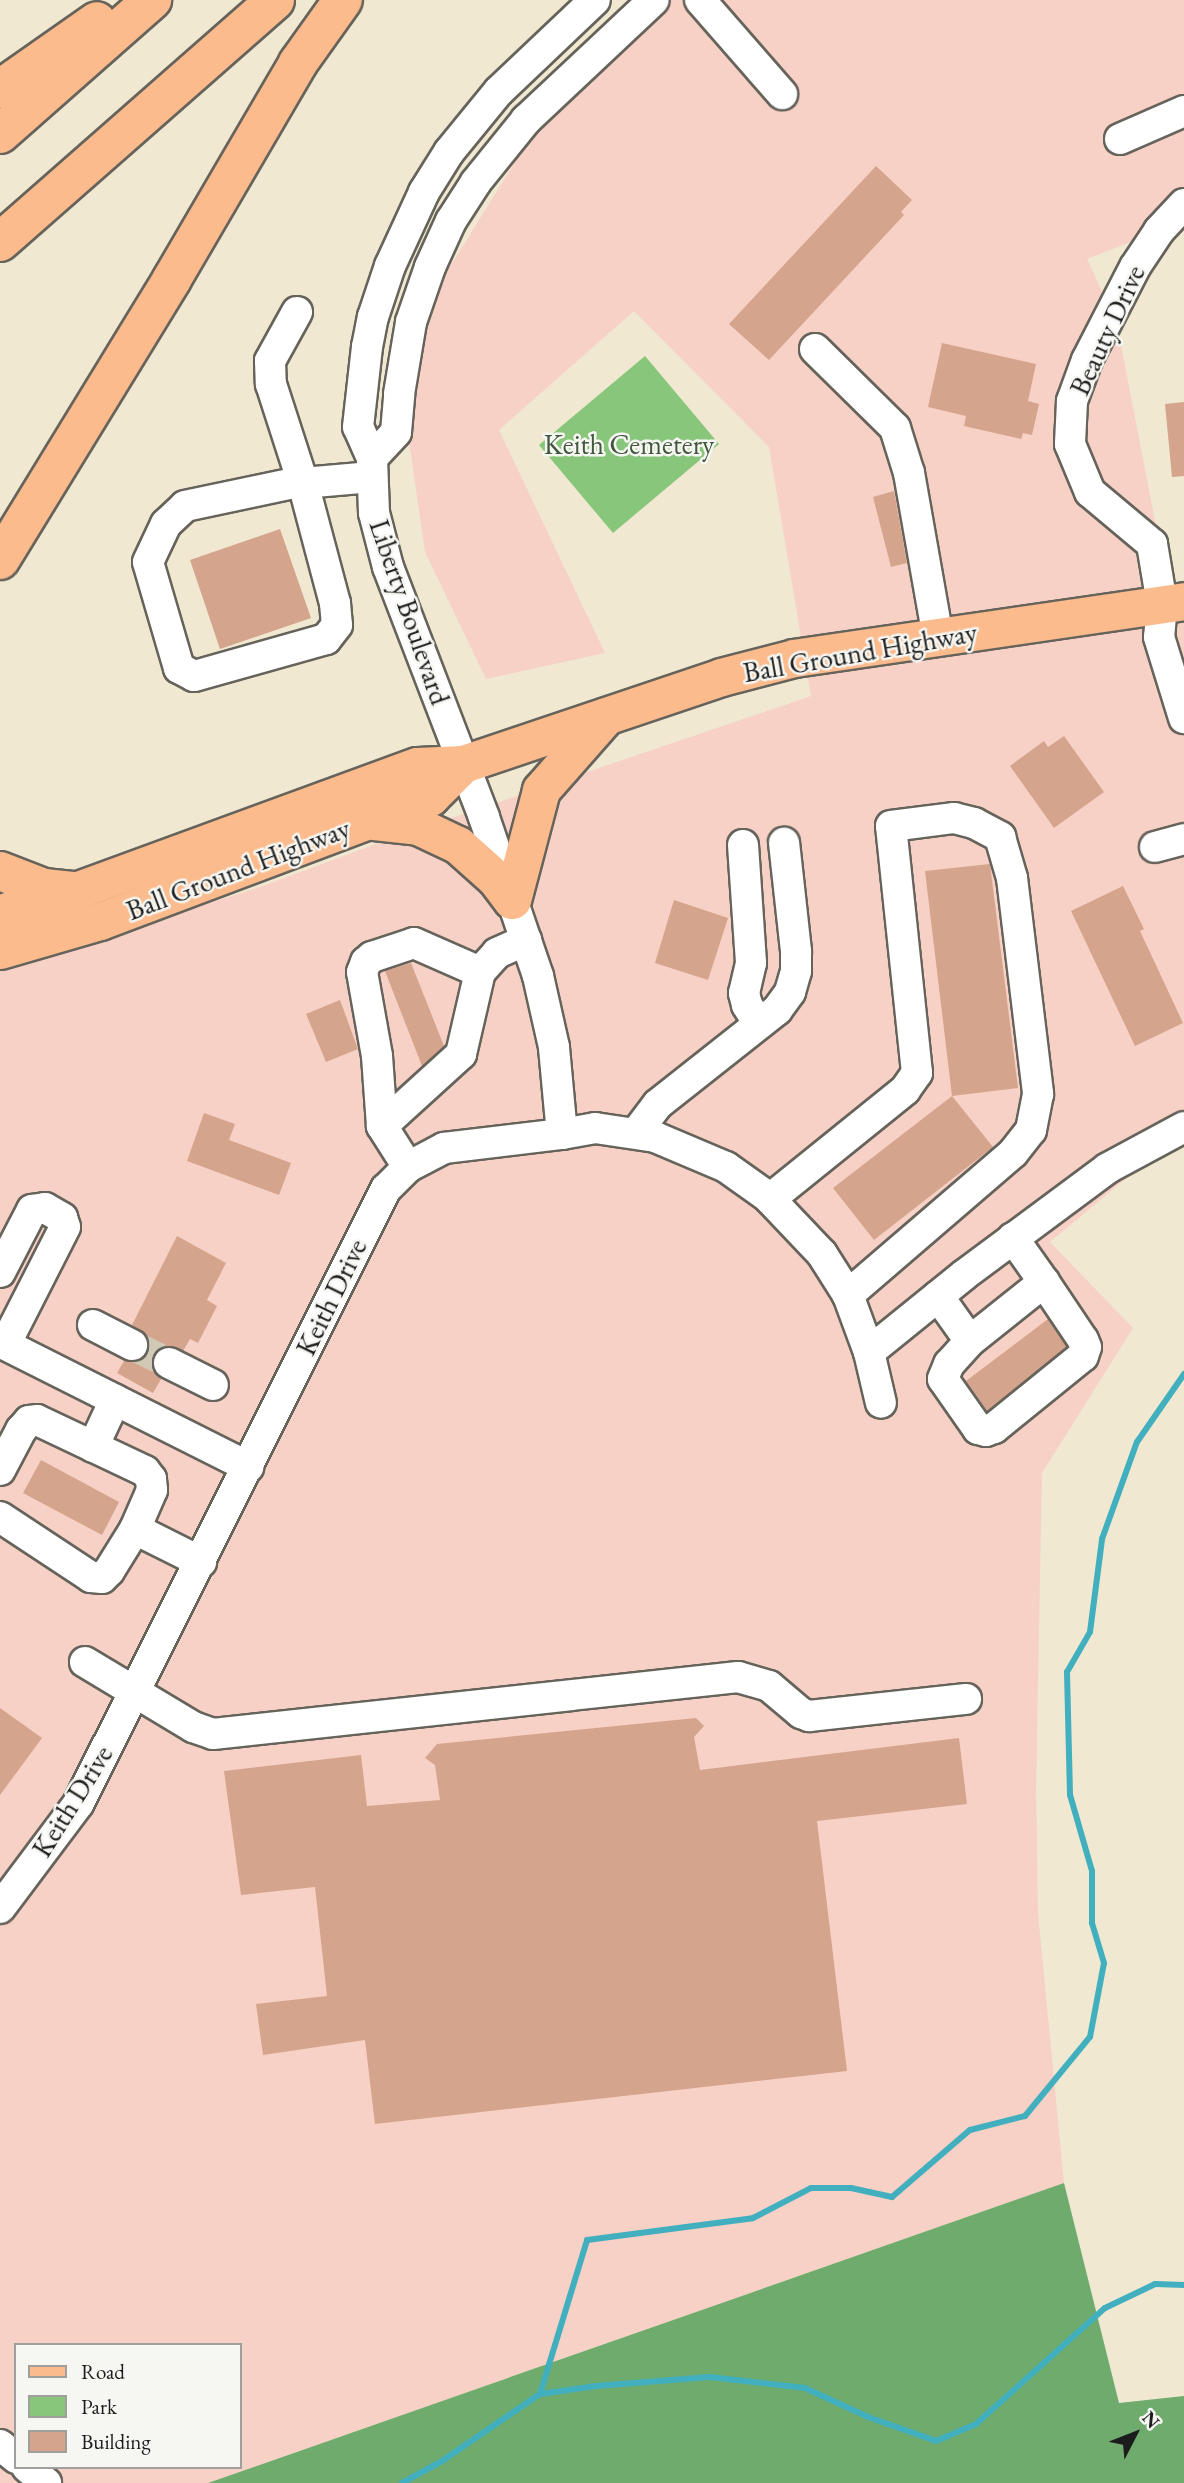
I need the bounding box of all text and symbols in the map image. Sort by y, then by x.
street label: Beauty Drive [1062,260,1152,400]
park label: Keith Cemetery [544,427,714,461]
street label: Liberty Boulevard [363,515,457,709]
street label: Ball Ground Highway [740,615,980,689]
street label: Ball Ground Highway [121,811,355,927]
street label: Keith Drive [288,1233,374,1361]
street label: Keith Drive [25,1739,119,1863]
legend [14,2343,242,2469]
text: Road [81,2358,125,2385]
text: Park [81,2393,117,2420]
north arrow [1100,2399,1170,2469]
text: N [1137,2406,1165,2434]
text: Building [81,2428,151,2455]

